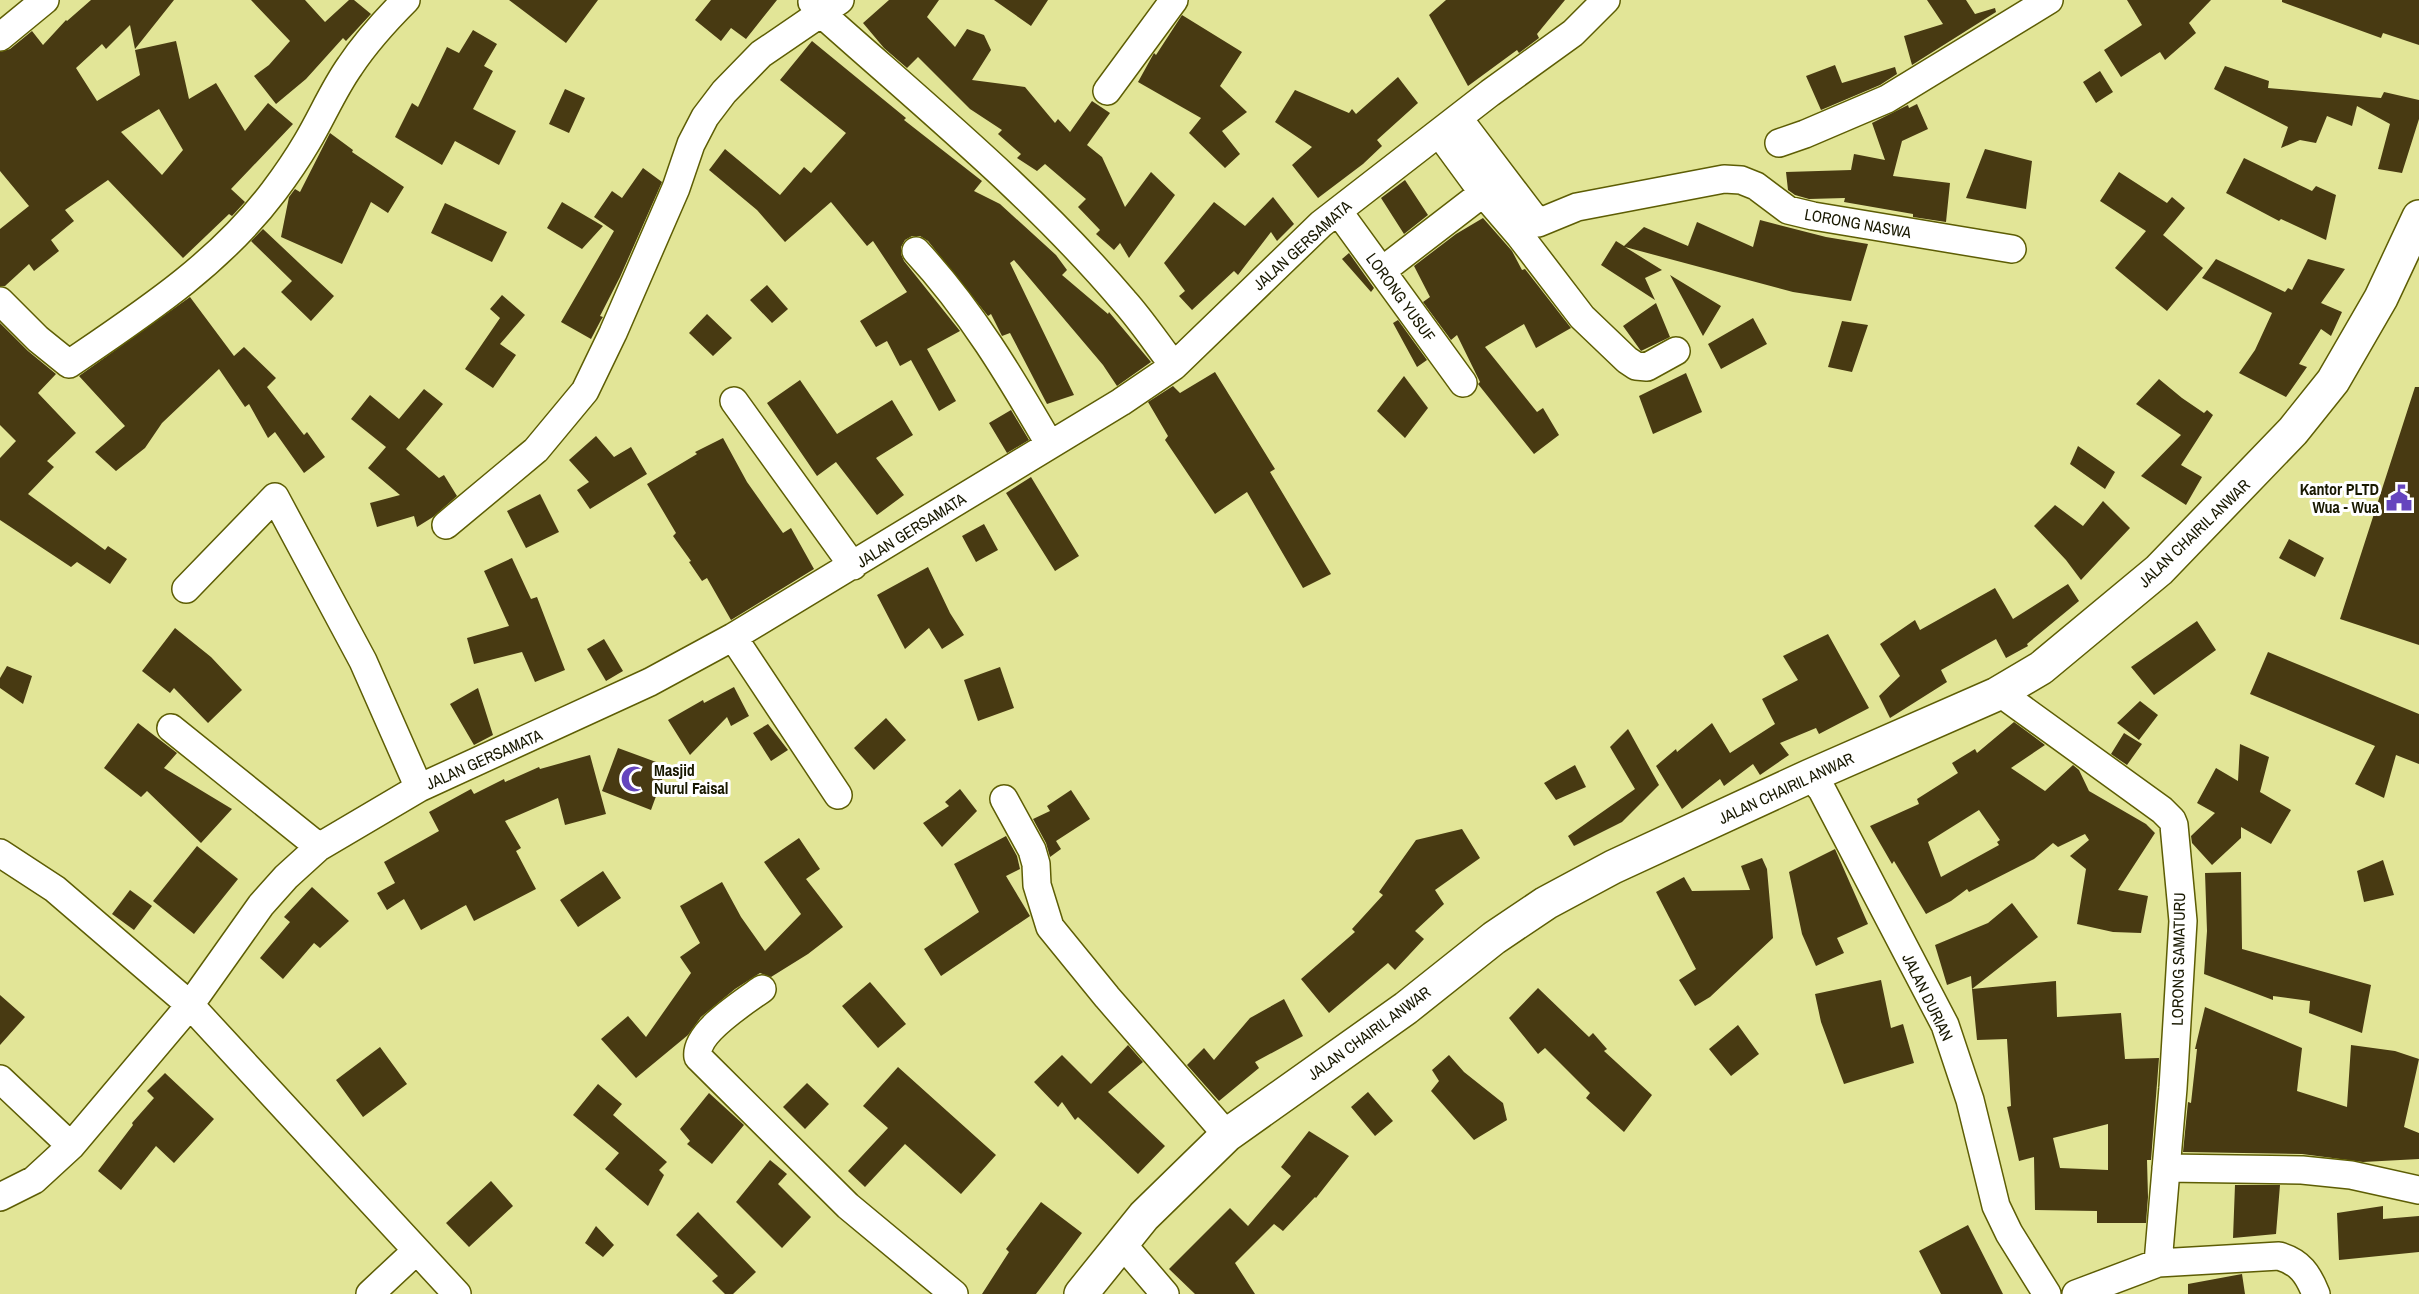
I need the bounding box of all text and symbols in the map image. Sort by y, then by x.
street label: JALAN GERSAMATA [1248,195,1356,295]
street label: LORONG NASWA [1803,203,1913,243]
street label: LORONG YUSUF [1361,248,1441,346]
street label: JALAN CHAIRIL ANWAR [2133,474,2255,592]
place label: Kantor PLTD Wua - Wua [2300,478,2380,518]
public building icon: Kantor PLTD Wua - Wua [2384,483,2414,513]
street label: JALAN GERSAMATA [852,487,970,572]
street label: JALAN GERSAMATA [422,723,546,794]
street label: JALAN CHAIRIL ANWAR [1715,747,1858,829]
place label: Masjid Nurul Faisal [654,759,728,799]
mosque icon: Masjid Nurul Faisal [619,764,649,794]
street label: LORONG SAMATURU [2166,892,2190,1026]
street label: JALAN DURIAN [1897,950,1959,1044]
street label: JALAN CHAIRIL ANWAR [1303,981,1435,1085]

